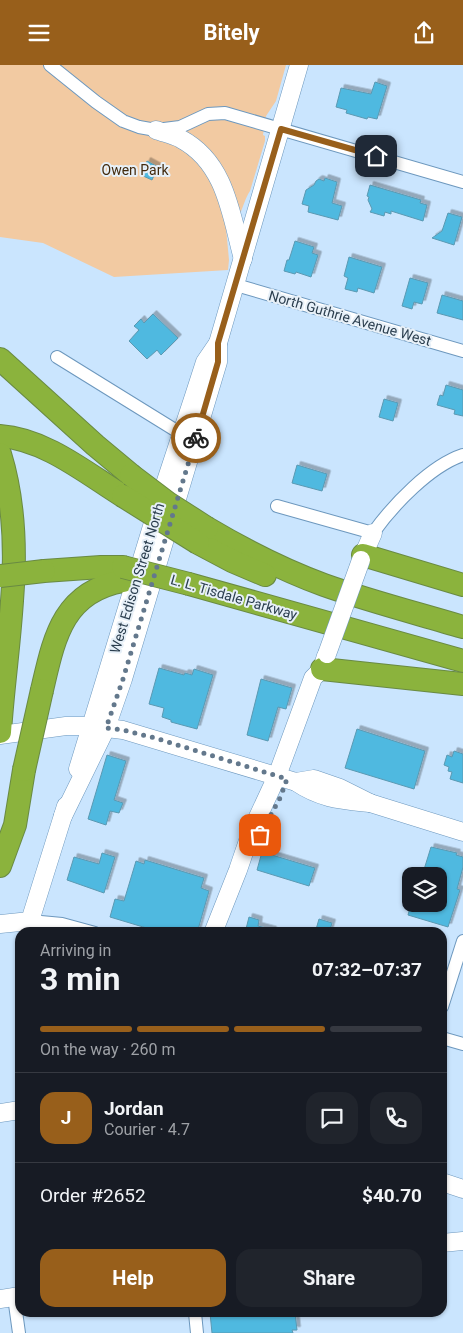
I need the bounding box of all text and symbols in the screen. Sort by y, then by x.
icon: menu [25,19,53,47]
icon: share [410,19,438,47]
text: Bitely [203,20,260,45]
pin [355,135,397,177]
icon: home [362,142,390,170]
park label: Owen Park [102,162,169,178]
street label: North Guthrie Avenue West [267,287,433,349]
courier [171,413,221,463]
icon: bike [182,424,210,452]
street label: West Edison Street North [107,501,167,655]
street label: L. L. Tisdale Parkway [169,571,299,623]
pin [239,814,281,856]
icon: bag [246,821,274,849]
map controls [402,867,447,912]
button: layers [402,867,447,912]
text: Arriving in [40,941,111,960]
text: 07:32–07:37 [312,958,422,981]
text: 3 min [40,960,120,998]
text: On the way · 260 m [40,1040,176,1059]
button: chat [306,1092,358,1144]
button: phone [370,1092,422,1144]
text: Jordan [104,1097,164,1120]
text: J [61,1106,71,1129]
text: Courier · 4.7 [104,1120,190,1139]
text: Order #2652 [40,1184,146,1207]
text: $40.70 [362,1184,422,1207]
button: Help [40,1249,226,1307]
button: Share [236,1249,422,1307]

